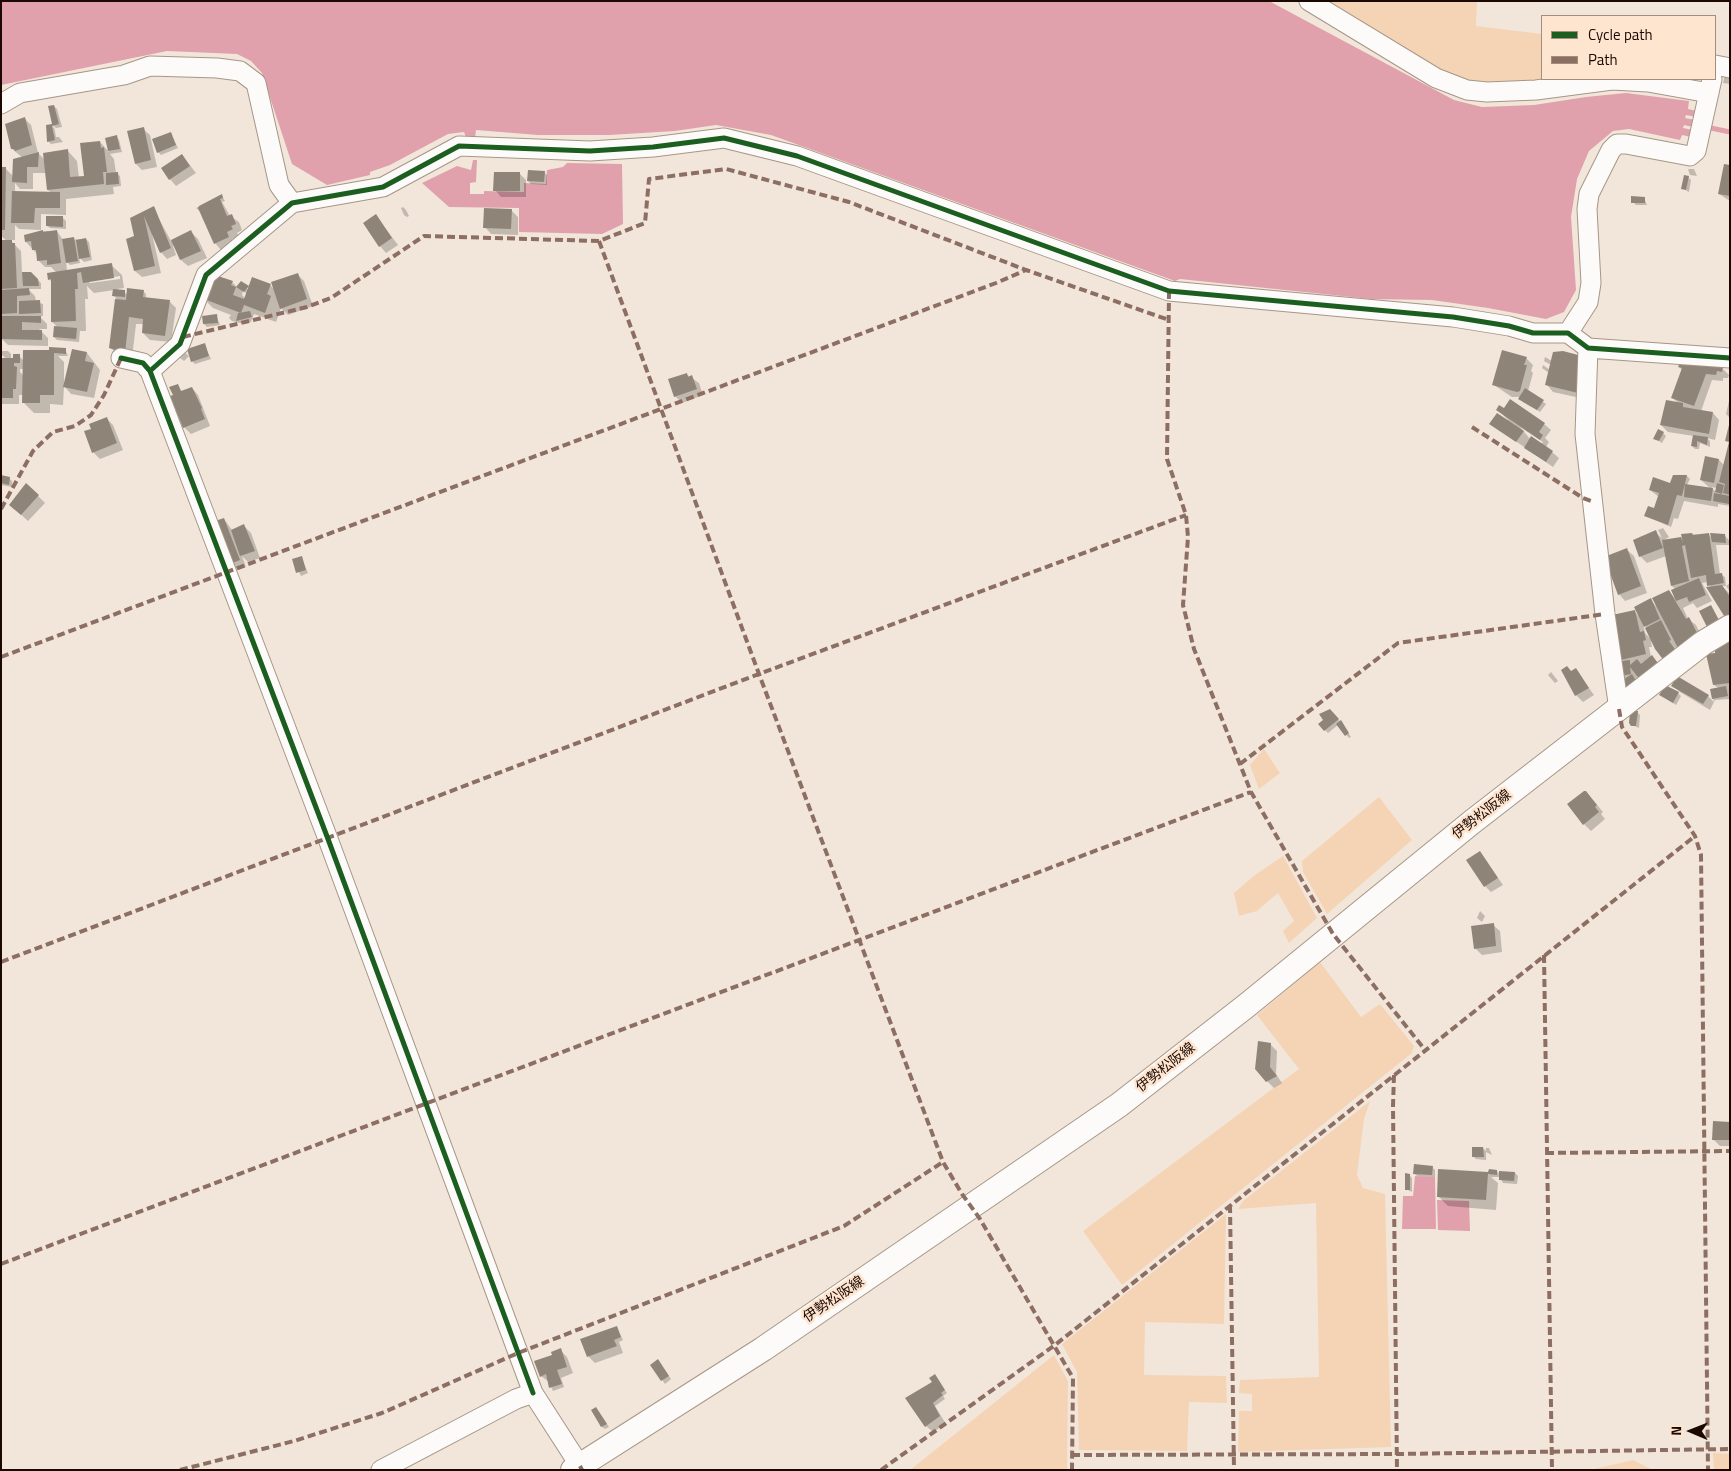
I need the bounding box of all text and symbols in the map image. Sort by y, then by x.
legend [1541,15,1716,80]
text: Cycle path [1588,23,1653,46]
text: Path [1588,48,1618,71]
street label: 伊勢松阪線 [1449,787,1515,843]
street label: 伊勢松阪線 [1133,1040,1199,1096]
street label: 伊勢松阪線 [800,1273,868,1327]
north arrow [1666,1406,1716,1456]
text: N [1665,1426,1686,1436]

